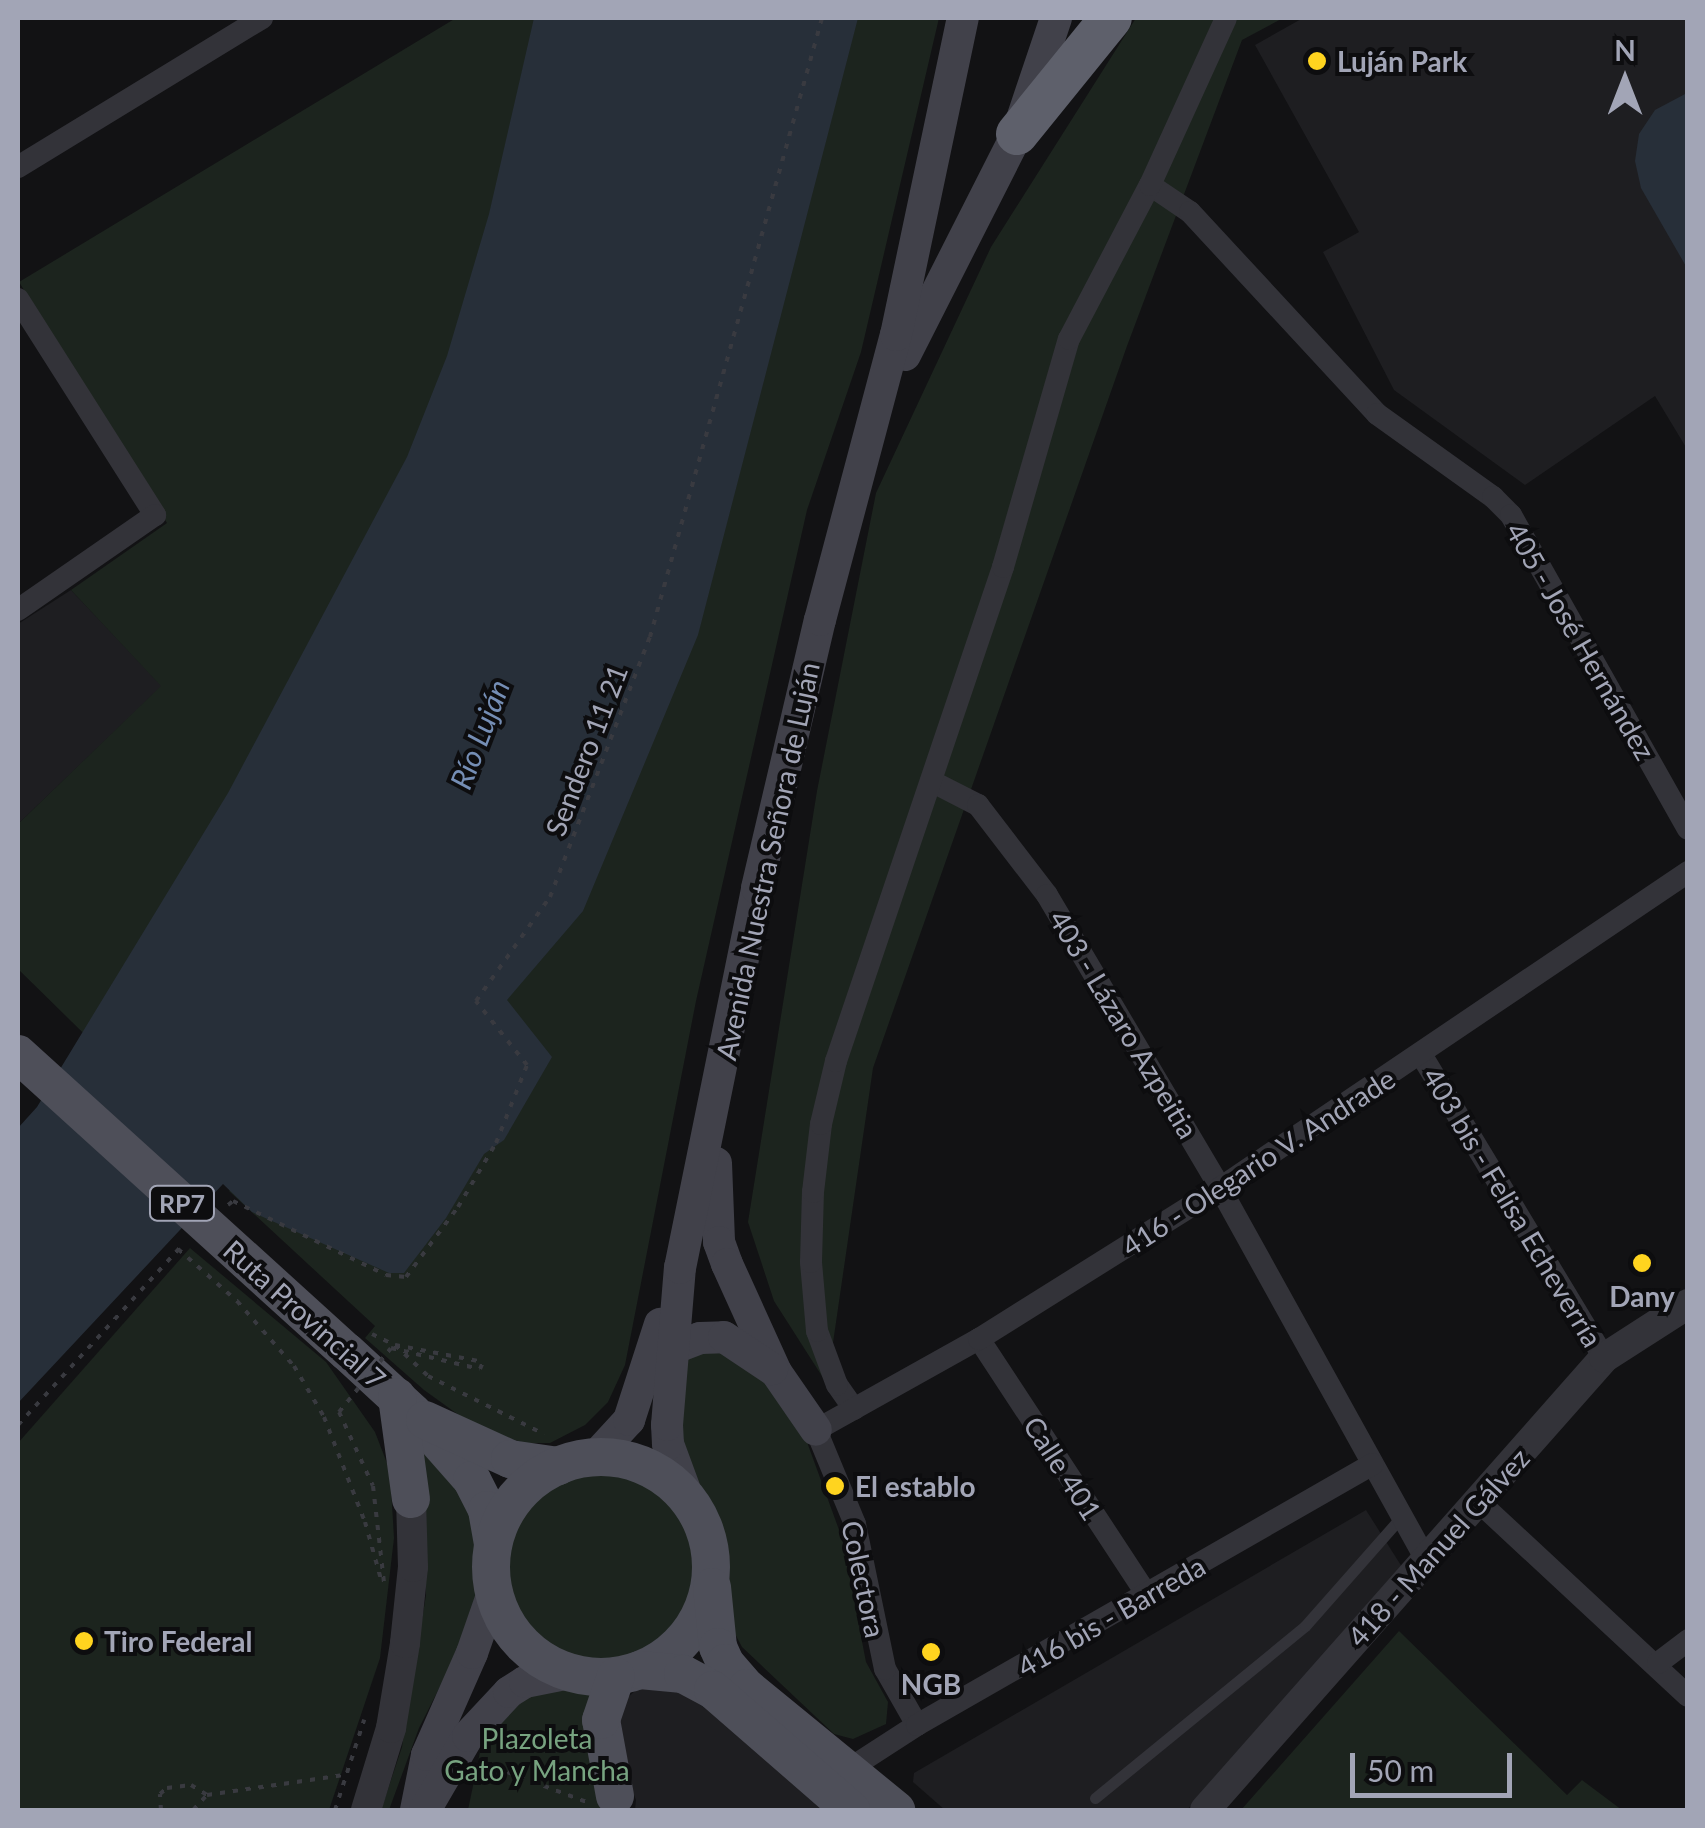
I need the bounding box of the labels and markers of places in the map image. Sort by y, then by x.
place label: Luján Park [1337,44,1467,78]
marker: Luján Park [1306,50,1328,72]
marker: Dany [1631,1252,1653,1274]
place label: Dany [1609,1279,1675,1313]
place label: El establo [855,1469,976,1503]
marker: El establo [824,1475,846,1497]
place label: Tiro Federal [104,1624,253,1658]
marker: Tiro Federal [73,1630,95,1652]
marker: NGB [920,1641,942,1663]
place label: NGB [901,1667,961,1701]

